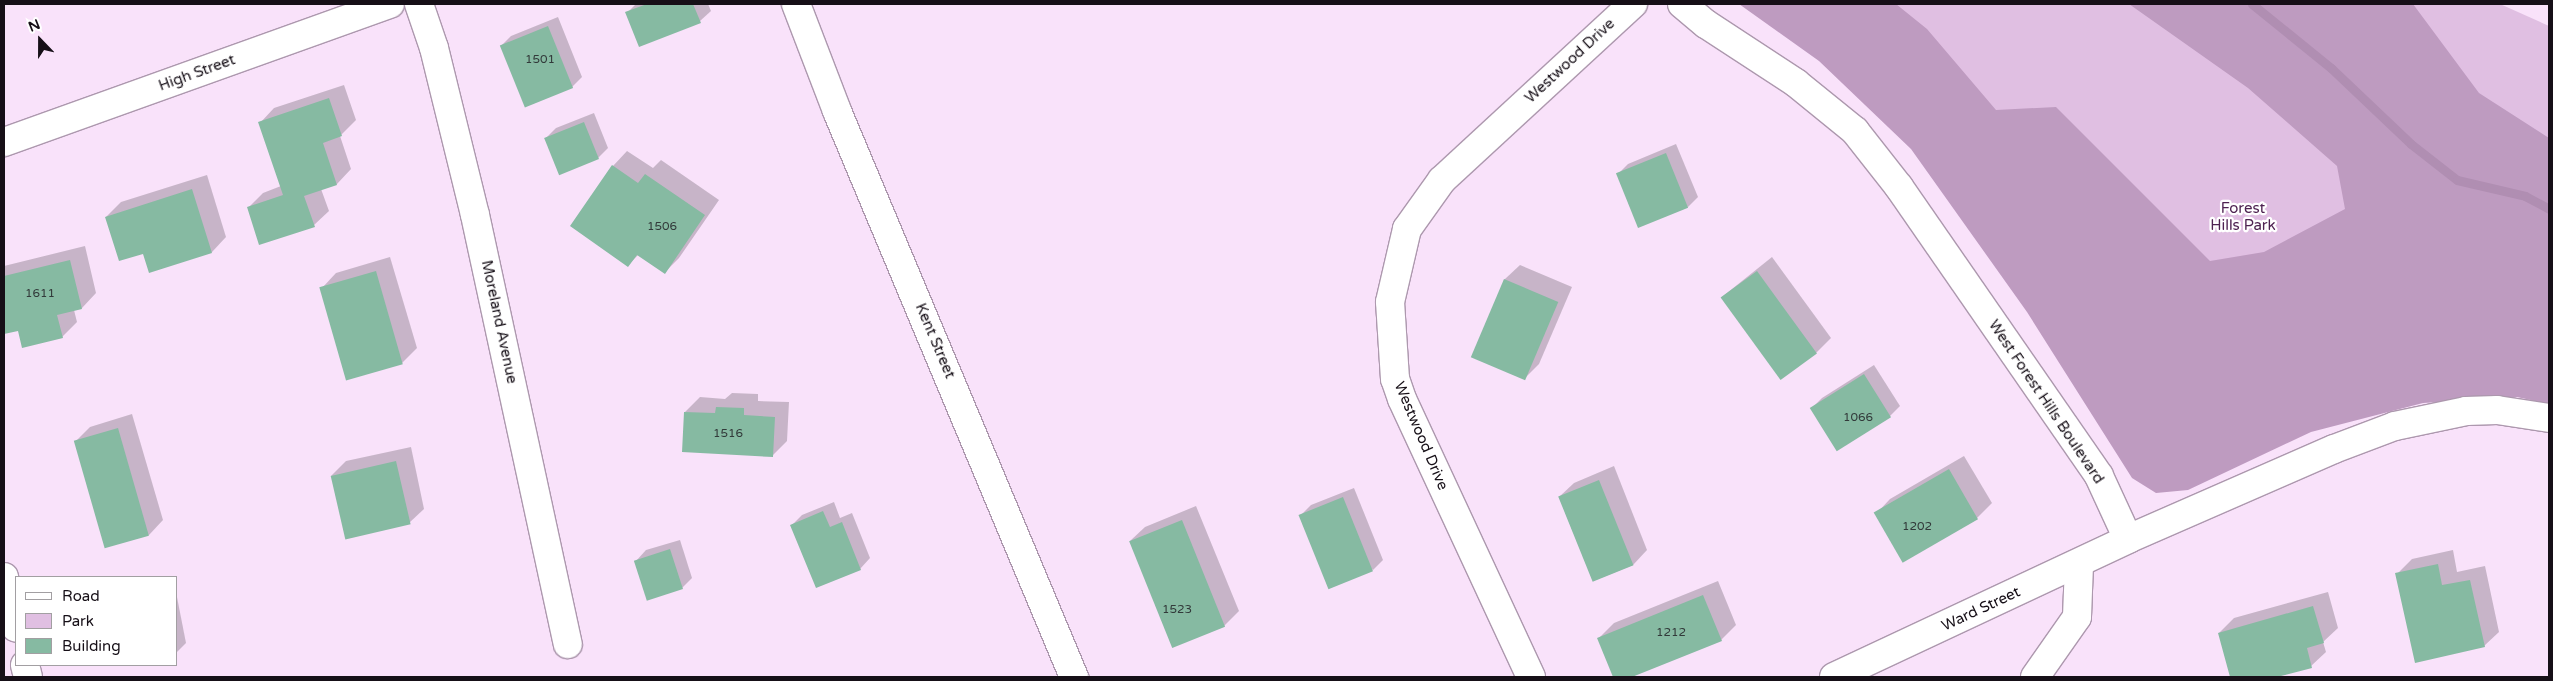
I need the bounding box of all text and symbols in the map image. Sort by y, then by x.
north arrow [15,15,65,65]
street label: Westwood Drive [1521,15,1619,107]
text: N [26,16,43,36]
street label: High Street [156,51,238,95]
house number: 1501 [525,53,555,67]
park label: Forest Hills Park [2210,199,2276,234]
house number: 1506 [647,220,677,234]
street label: Moreland Avenue [477,259,521,385]
house number: 1611 [25,287,55,301]
street label: Kent Street [911,301,959,381]
street label: West Forest Hills Boulevard [1984,317,2108,487]
street label: Westwood Drive [1390,379,1452,493]
house number: 1066 [1843,411,1873,425]
house number: 1516 [713,427,743,441]
house number: 1202 [1902,520,1932,534]
legend [15,576,178,666]
street label: Ward Street [1939,583,2023,635]
text: Road [62,587,100,605]
house number: 1523 [1162,603,1192,617]
text: Park [62,612,94,630]
house number: 1212 [1656,626,1686,640]
text: Building [62,637,121,655]

